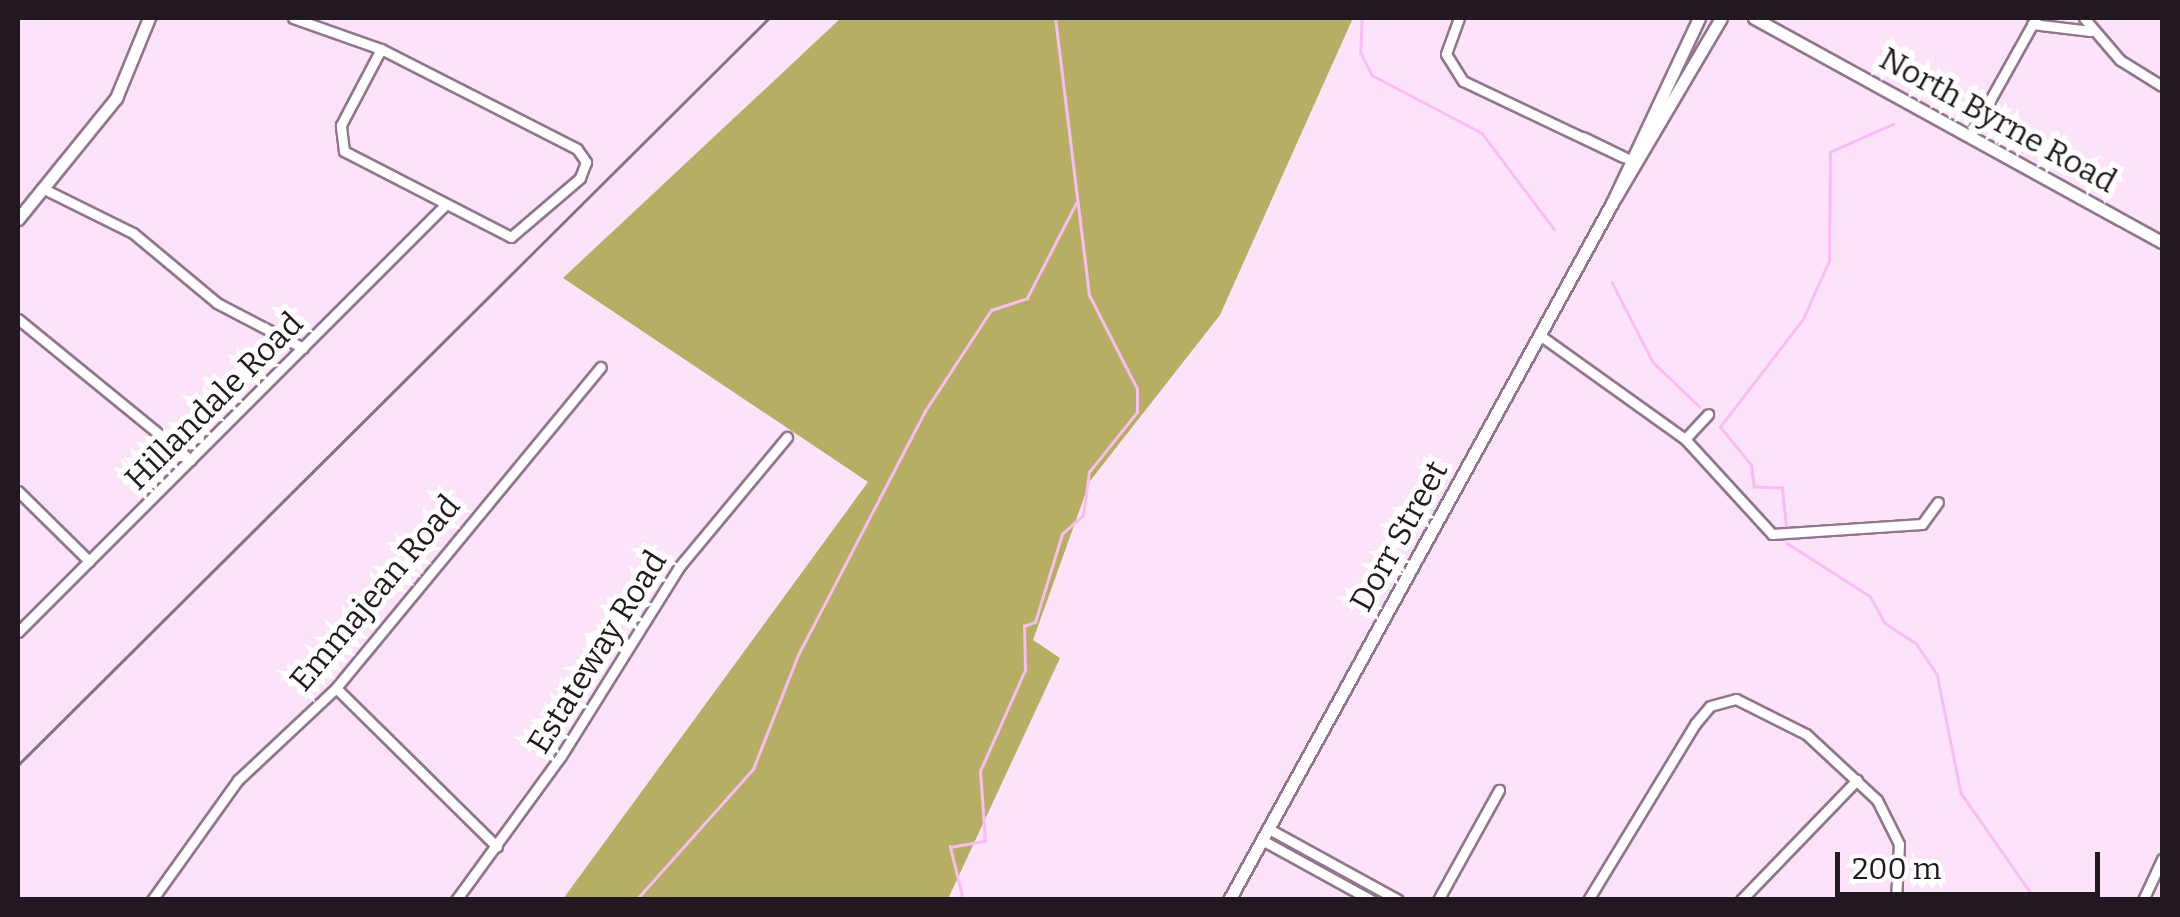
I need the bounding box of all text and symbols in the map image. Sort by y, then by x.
street label: North Byrne Road [1873,39,2123,201]
street label: Hillandale Road [117,304,311,498]
street label: Dorr Street [1342,454,1456,618]
street label: Emmajean Road [282,487,468,699]
street label: Estateway Road [519,544,675,760]
scale bar [1840,832,2105,894]
text: 200 m [1852,851,1941,887]

